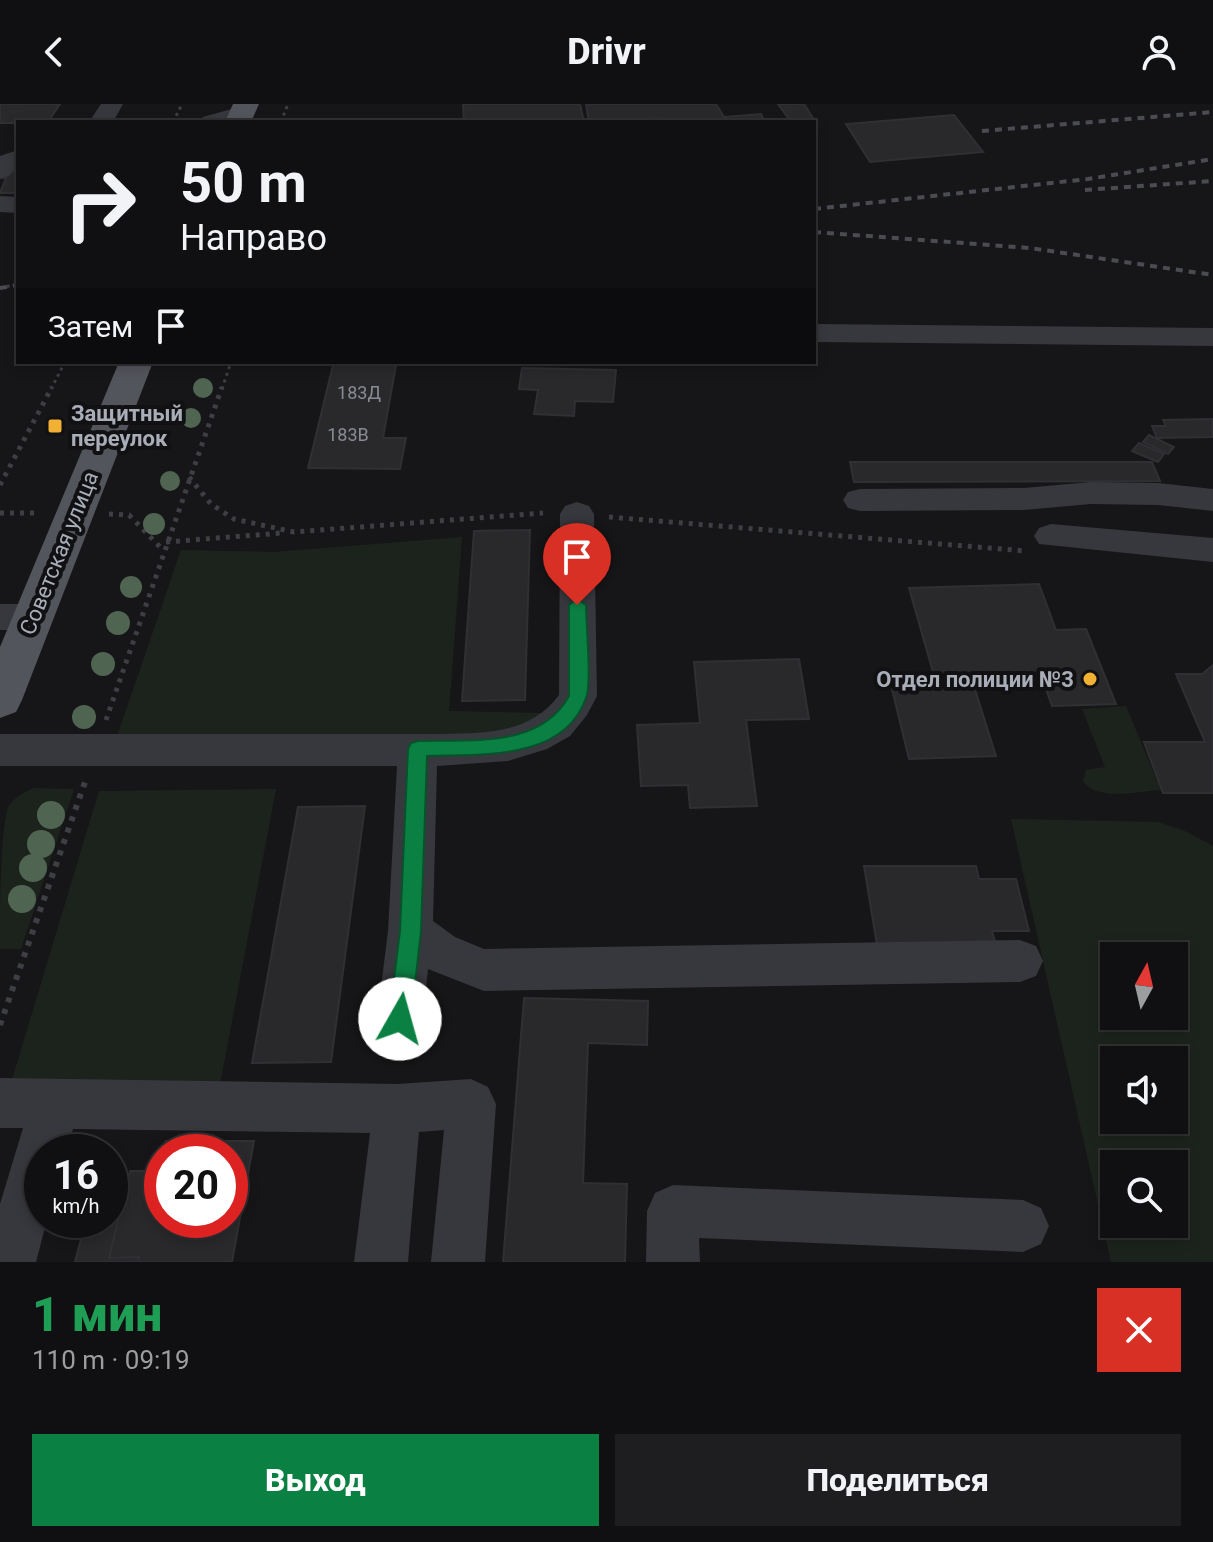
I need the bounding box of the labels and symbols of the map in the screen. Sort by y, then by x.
house number: 183Д [337,382,381,403]
place label: Защитный переулок [71,401,183,451]
marker: Защитный переулок [46,417,64,435]
house number: 183В [327,424,369,445]
street label: Советская улица [15,468,103,638]
pin [543,523,611,605]
place label: Отдел полиции №3 [876,667,1074,692]
marker: Отдел полиции №3 [1081,670,1099,688]
north arrow [1100,942,1188,1030]
position arrow [358,977,442,1061]
speed limit sign: 20 [144,1134,248,1238]

